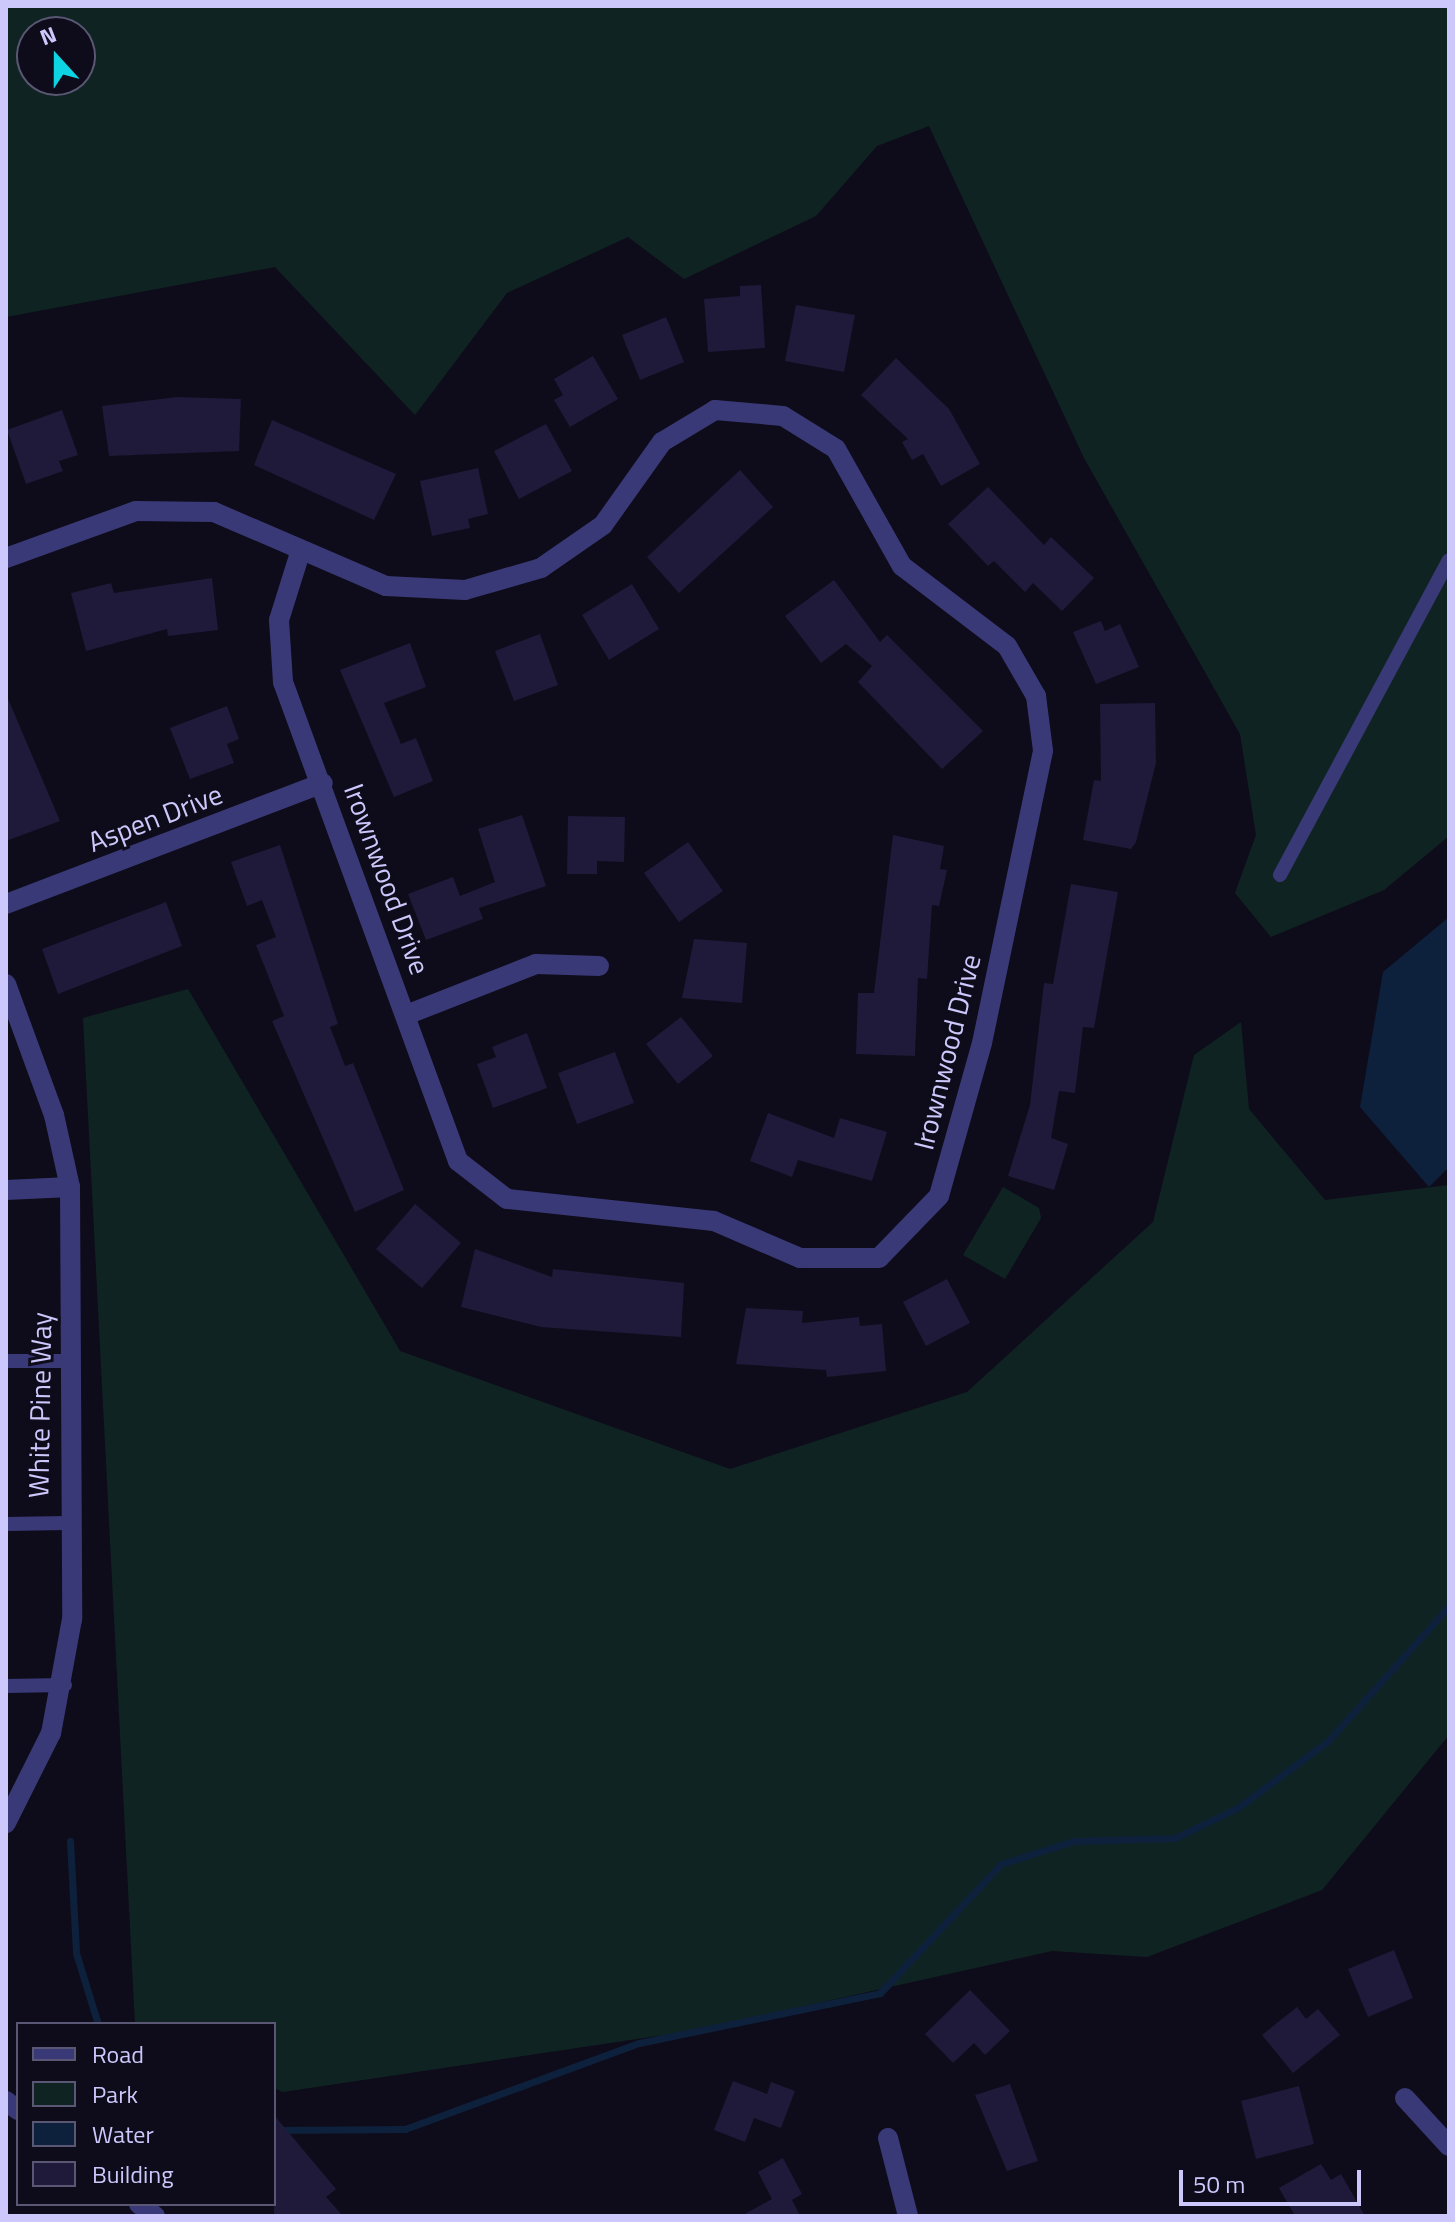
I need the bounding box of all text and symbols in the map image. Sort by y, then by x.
north arrow [16,16,96,96]
text: N [35,17,61,54]
street label: Aspen Drive [83,777,227,859]
street label: Irownwood Drive [337,779,437,979]
street label: Irownwood Drive [906,951,988,1153]
street label: White Pine Way [22,1312,58,1498]
legend [16,2022,276,2206]
text: Road [92,2036,144,2072]
text: Park [92,2076,138,2112]
text: Water [92,2116,154,2152]
scale bar [1183,2154,1365,2204]
text: Building [92,2156,174,2192]
text: 50 m [1193,2166,1245,2202]

